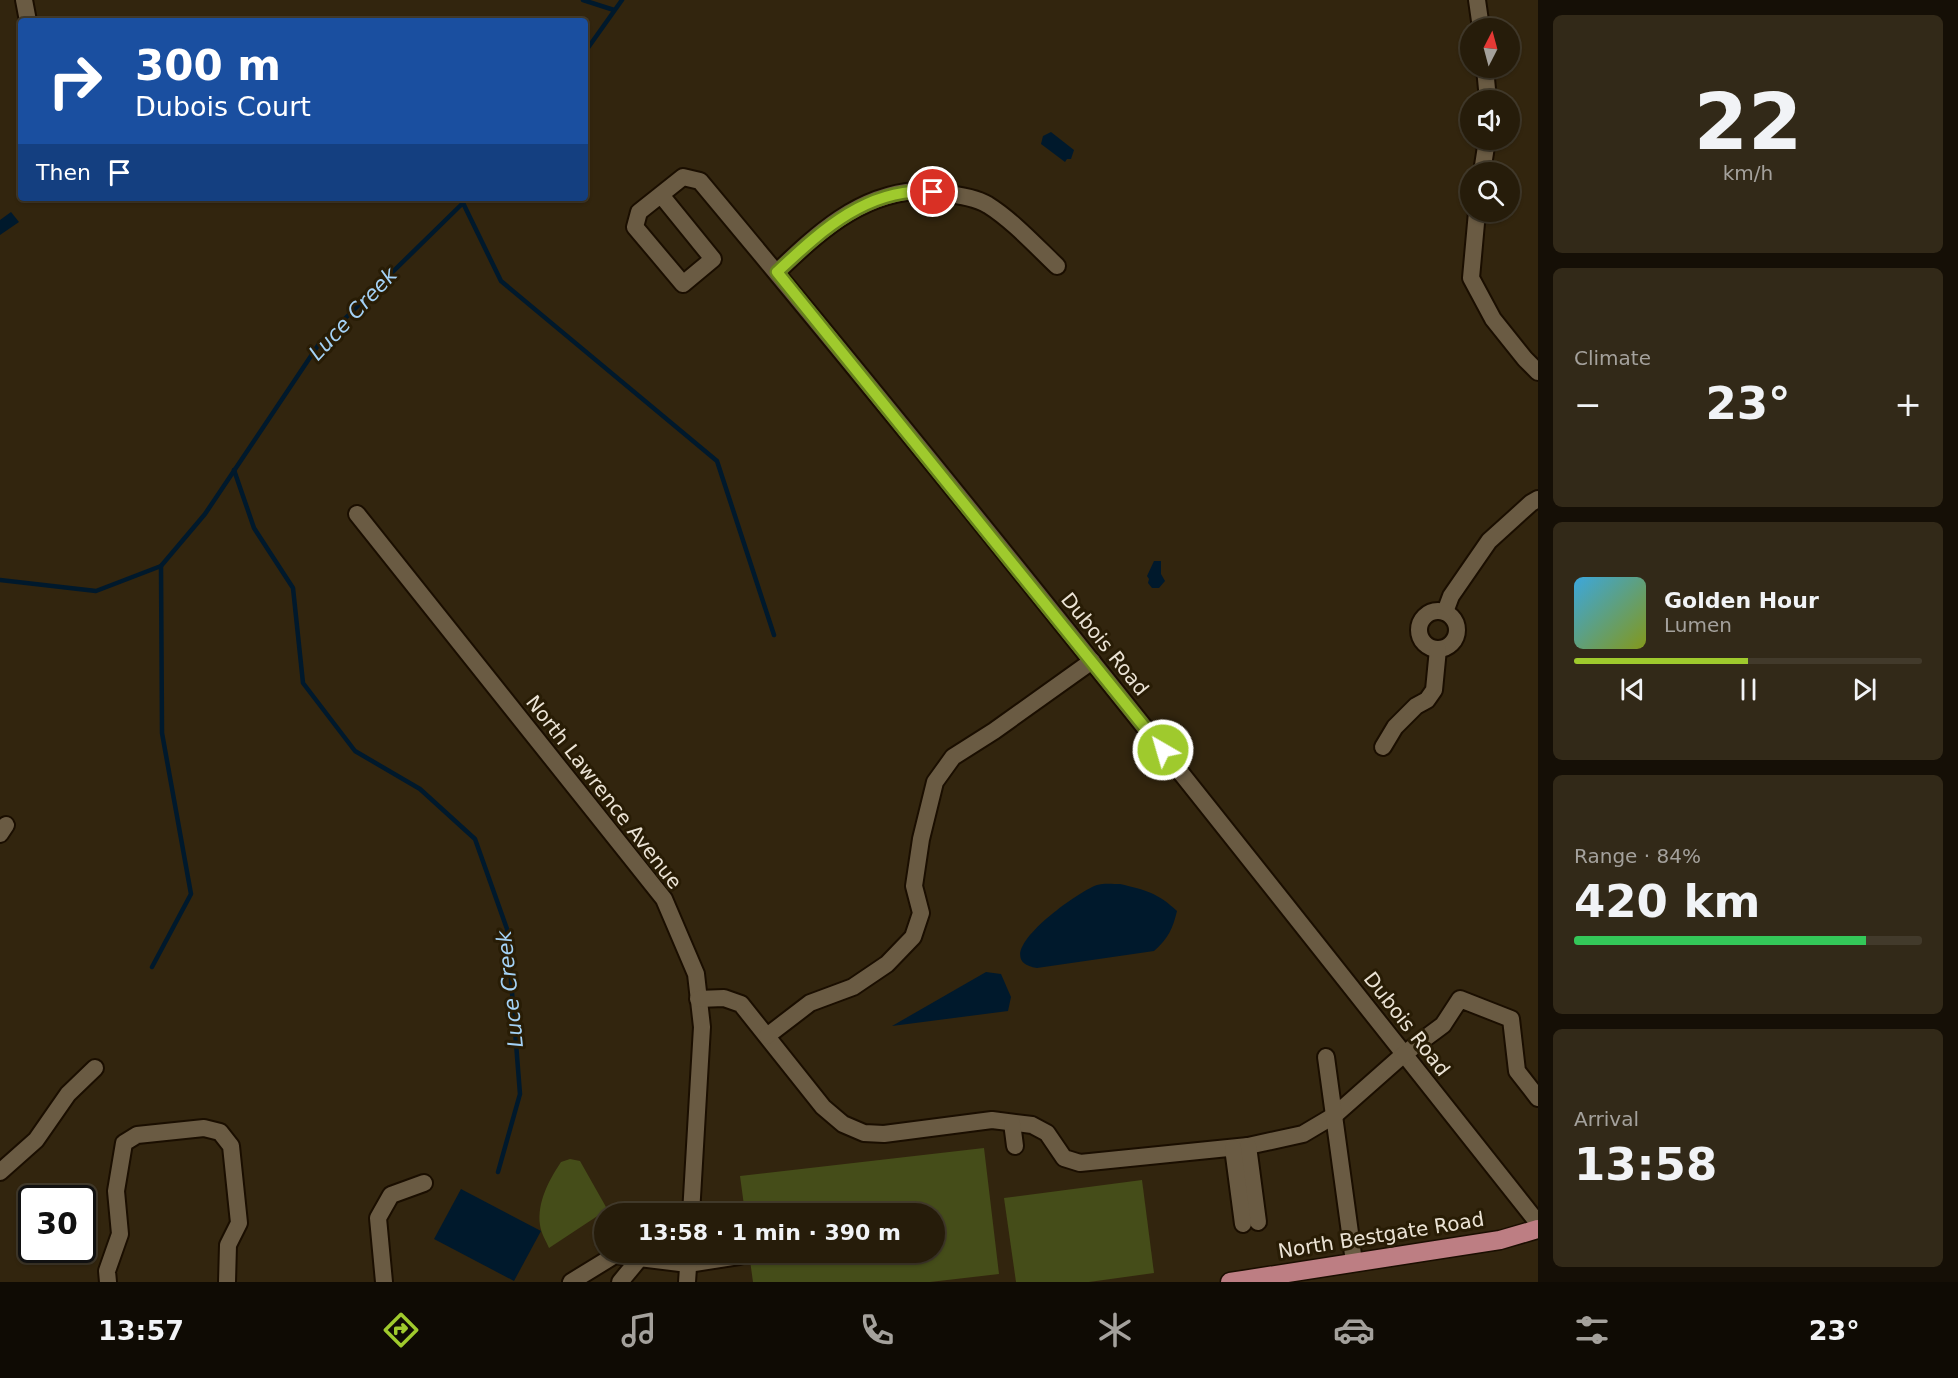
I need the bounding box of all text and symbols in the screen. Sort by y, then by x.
north arrow [1460,18,1520,78]
map controls [1460,18,1520,222]
text: 300 m [135,41,281,90]
icon: right [36,42,114,120]
text: 22 [1694,77,1802,167]
button: sound [1460,90,1520,150]
text: Dubois Court [135,91,311,122]
icon: arrive [103,156,136,189]
text: Then [36,160,91,185]
text: km/h [1723,161,1773,185]
button: search [1460,162,1520,222]
pin [907,166,958,217]
icon: arrive [916,175,949,208]
water label: Luce Creek [304,262,402,365]
text: Climate [1574,346,1651,370]
text: 23° [1705,377,1791,430]
text: − [1574,385,1602,424]
text: + [1894,385,1922,424]
street label: Dubois Road [1056,588,1154,700]
text: Golden Hour [1664,588,1819,613]
text: Lumen [1664,613,1732,637]
icon: previous [1616,673,1649,706]
icon: pause [1732,673,1765,706]
icon: next [1848,673,1881,706]
street label: North Lawrence Avenue [521,691,687,893]
position arrow [1131,718,1195,782]
text: Range · 84% [1574,844,1701,868]
text: 420 km [1574,875,1760,928]
water label: Luce Creek [492,929,528,1049]
street label: Dubois Road [1359,967,1455,1081]
text: Arrival [1574,1107,1639,1131]
text: 13:58 [1574,1138,1717,1191]
speed limit sign: 30 [18,1185,96,1263]
street label: North Bestgate Road [1276,1207,1486,1263]
text: 13:58 · 1 min · 390 m [638,1220,901,1245]
icon: directions [380,1309,422,1351]
icon: music [618,1309,660,1351]
icon: phone [856,1309,898,1351]
icon: climate [1094,1309,1136,1351]
icon: car [1333,1309,1375,1351]
icon: filters [1571,1309,1613,1351]
text: 13:57 [98,1315,184,1346]
text: 23° [1809,1315,1860,1346]

